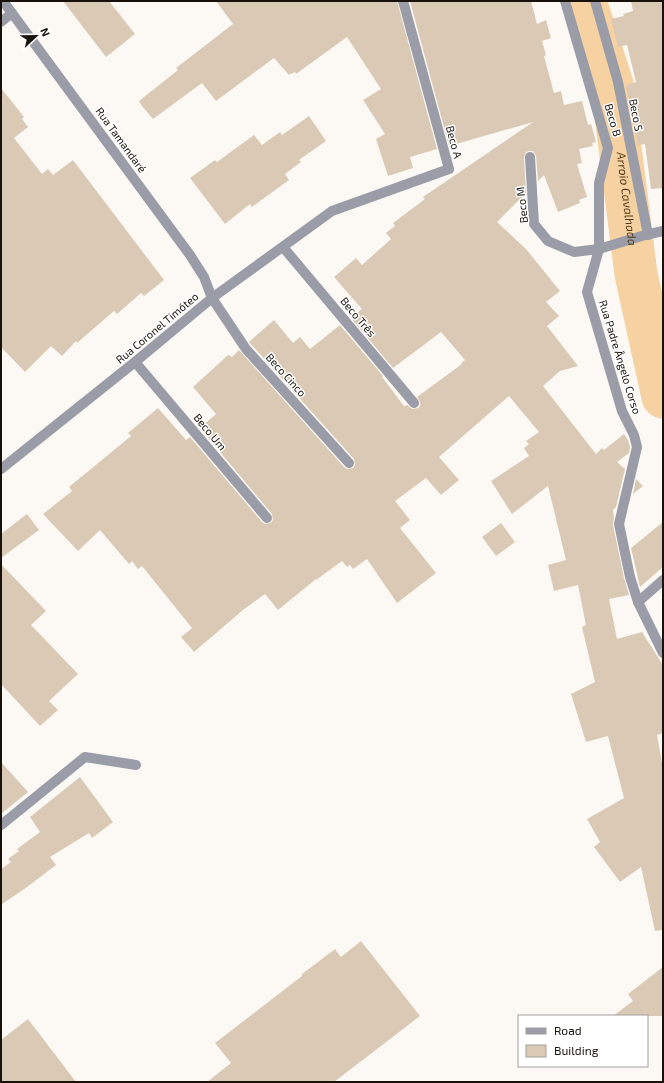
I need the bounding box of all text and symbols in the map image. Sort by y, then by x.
north arrow [16,16,56,56]
text: N [38,26,53,38]
street label: Beco S [627,98,646,132]
street label: Beco B [603,102,624,138]
street label: Rua Tamandaré [93,105,149,175]
street label: Beco A [444,124,465,160]
water label: Arroio Cavalhada [615,150,640,246]
street label: Beco M [513,186,530,224]
street label: Rua Coronel Timóteo [113,289,200,366]
street label: Beco Três [338,294,379,339]
street label: Rua Padre Ângelo Corso [597,298,644,416]
street label: Beco Cinco [264,350,309,399]
street label: Beco Um [191,411,229,453]
legend [518,1015,648,1067]
text: Road [554,1023,582,1037]
text: Building [554,1043,599,1057]

